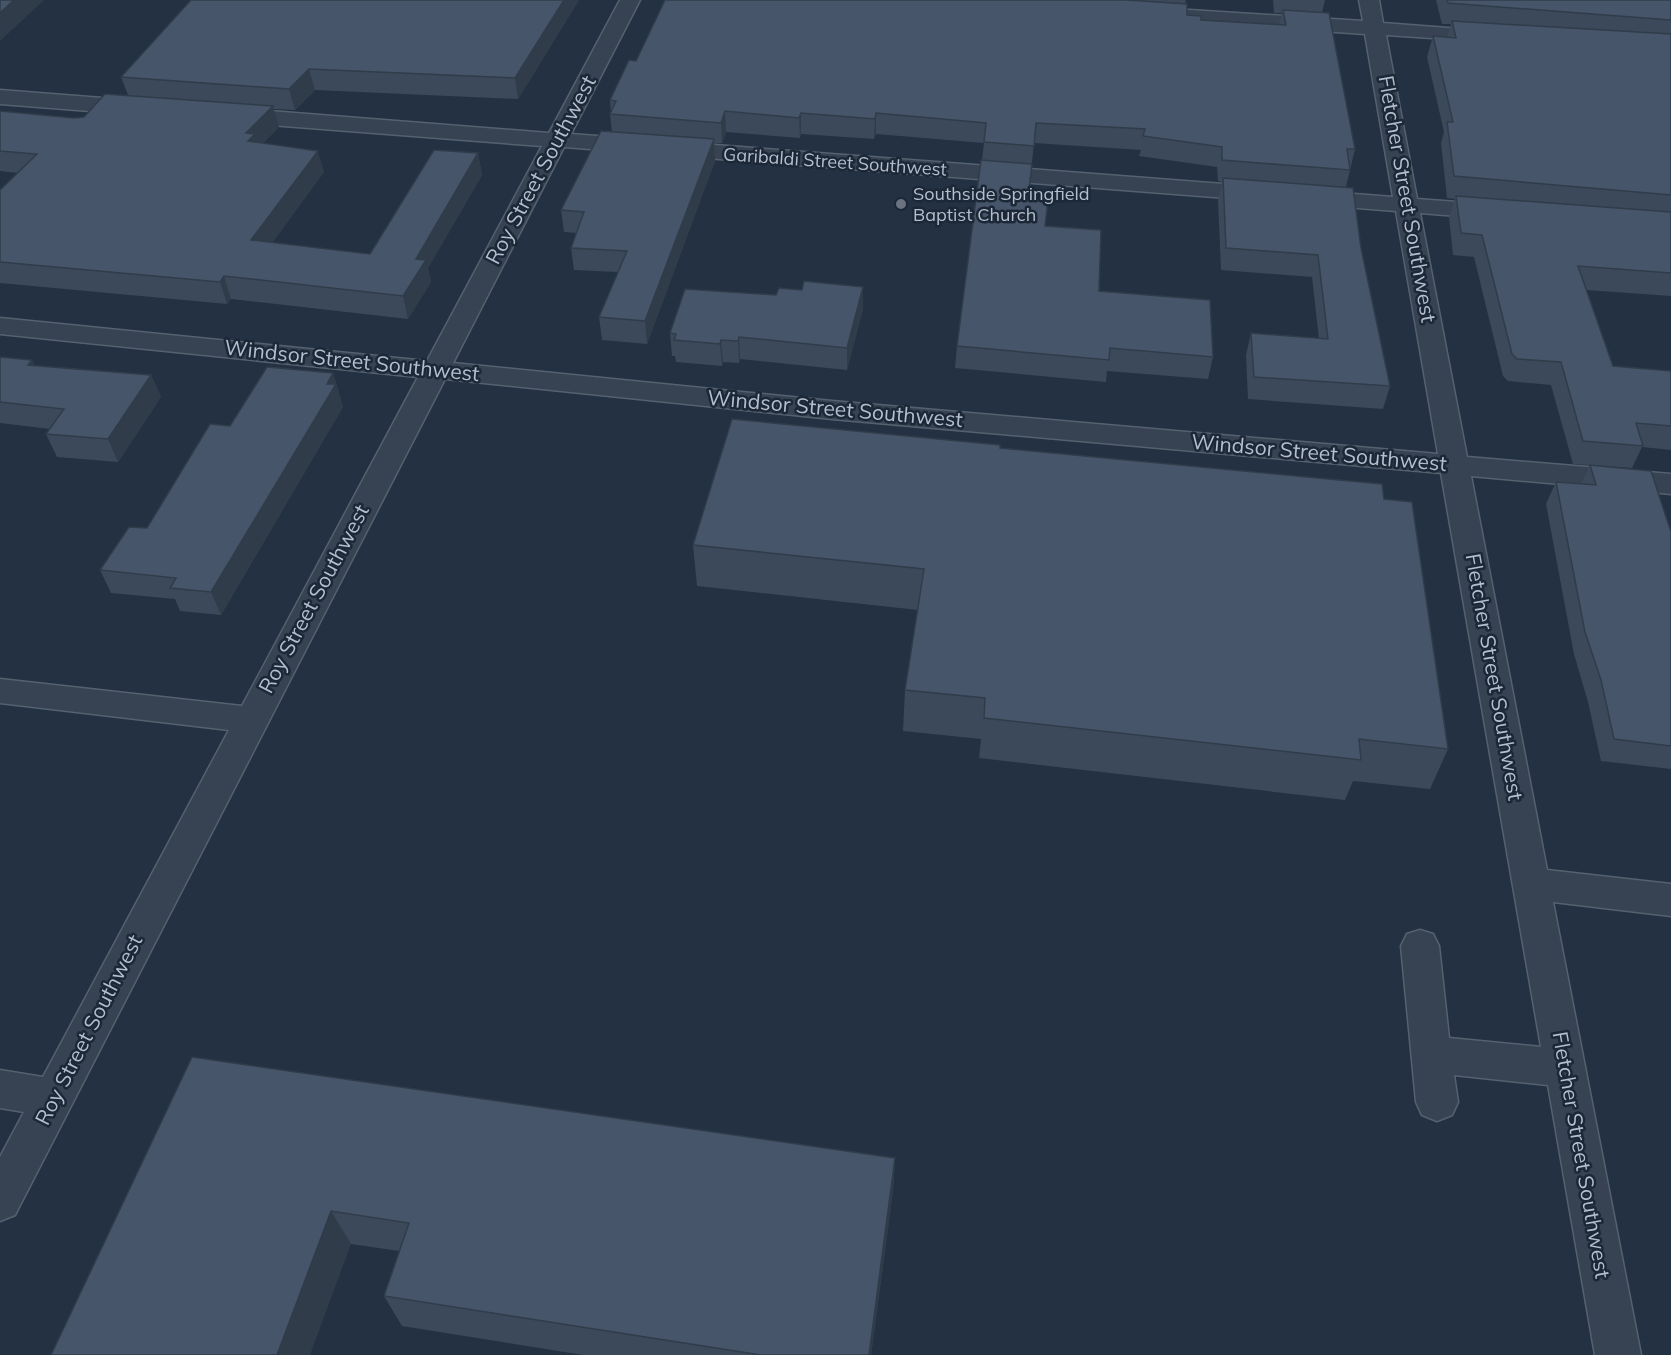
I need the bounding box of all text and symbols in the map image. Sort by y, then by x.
street label: Roy Street Southwest [479,71,601,268]
street label: Fletcher Street Southwest [1373,73,1443,324]
street label: Garibaldi Street Southwest [723,142,948,181]
place label: Southside Springfield Baptist Church [913,182,1090,226]
marker: Southside Springfield Baptist Church [894,197,908,211]
street label: Windsor Street Southwest [223,334,481,386]
street label: Windsor Street Southwest [706,384,964,432]
street label: Windsor Street Southwest [1190,428,1448,476]
street label: Roy Street Southwest [252,500,374,697]
street label: Fletcher Street Southwest [1460,551,1530,802]
street label: Roy Street Southwest [29,930,147,1129]
street label: Fletcher Street Southwest [1547,1029,1617,1280]

